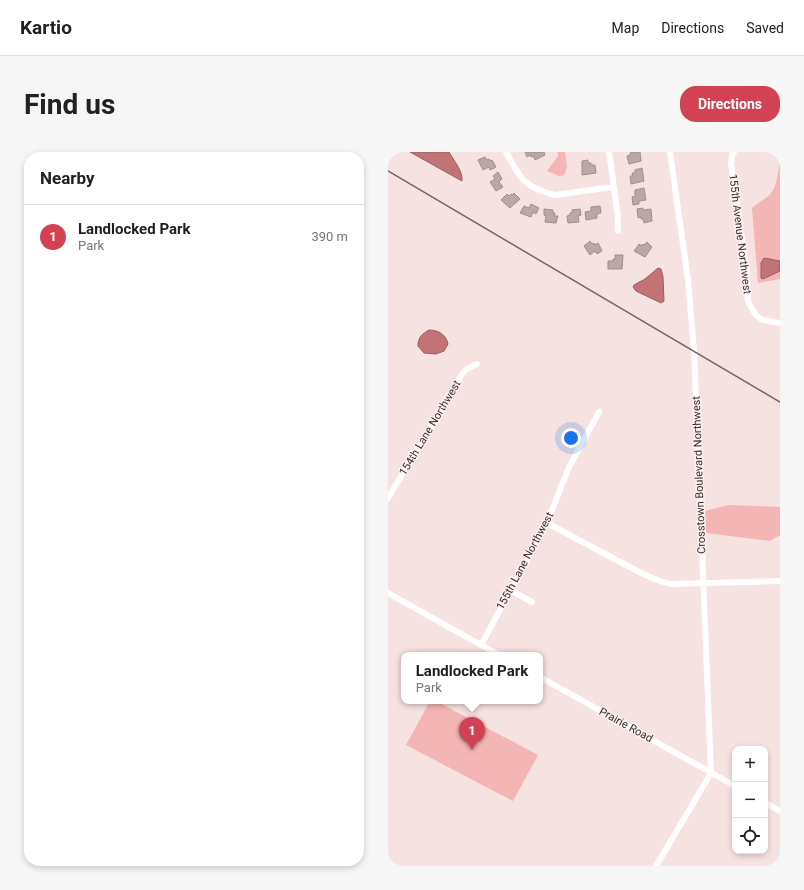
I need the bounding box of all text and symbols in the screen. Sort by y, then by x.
text: Kartio [20,16,72,39]
text: Map [612,20,639,36]
text: Directions [661,20,724,36]
text: Saved [746,20,784,36]
button: Directions [680,86,780,122]
text: Find us [24,88,115,121]
text: Nearby [40,168,95,188]
street label: 155th Avenue Northwest [726,173,754,295]
text: Landlocked Park [78,220,191,238]
text: 1 [49,229,57,244]
text: 390 m [311,229,348,244]
text: Park [78,238,104,253]
street label: 154th Lane Northwest [396,378,464,478]
street label: Crosstown Boulevard Northwest [690,396,708,554]
your location [561,428,581,448]
street label: 155th Lane Northwest [494,510,556,612]
popup [401,652,543,704]
text: Landlocked Park [416,662,528,680]
text: Park [416,680,442,695]
street label: Prairie Road [597,705,655,745]
pin: 1 [459,717,485,750]
map controls [732,746,768,854]
button: + [732,746,768,782]
button: − [732,782,768,818]
button: locate [732,818,768,854]

